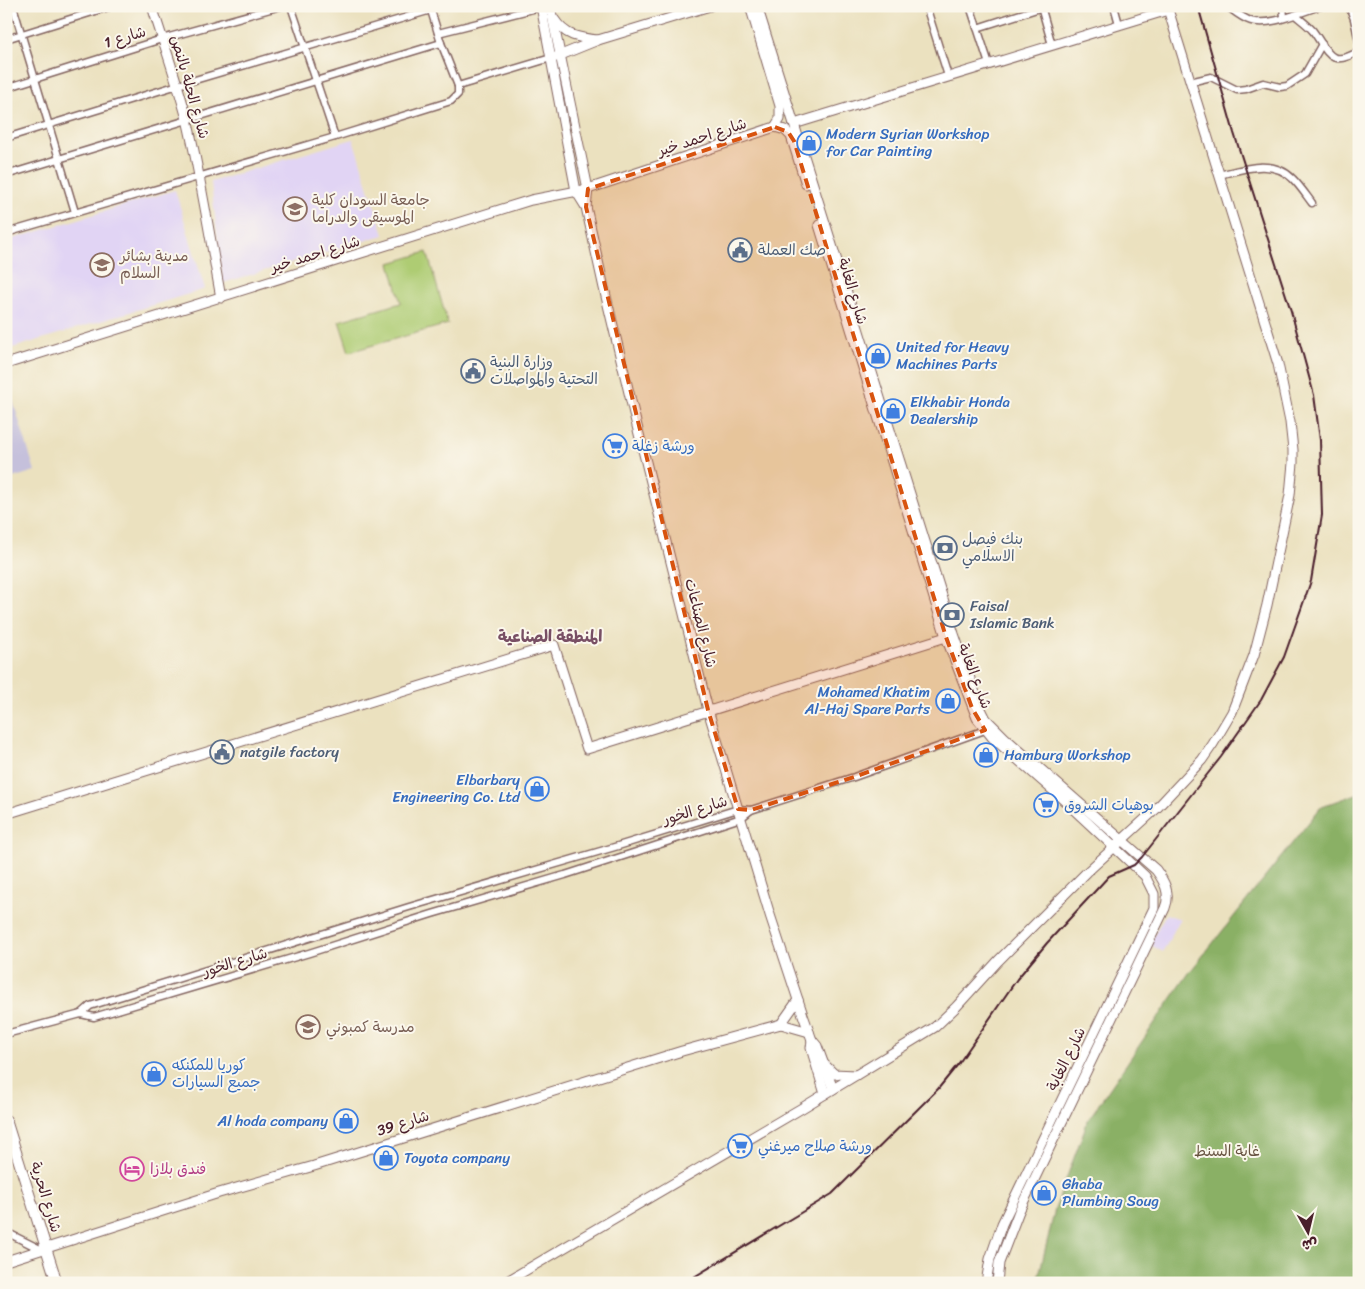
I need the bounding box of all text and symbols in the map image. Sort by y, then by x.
street label: شارع 1 [101,18,149,56]
street label: شارع الحلة بالنص [163,32,217,142]
street label: شارع احمد خير [652,110,750,164]
place label: Modern Syrian Workshop for Car Painting [826,121,989,164]
shop icon: Modern Syrian Workshop for Car Painting [796,130,822,156]
place label: جامعة السودان كلية الموسيقى والدراما [312,187,430,230]
school or university icon: جامعة السودان كلية الموسيقى والدراما [282,196,308,222]
street label: شارع احمد خير [265,228,363,281]
public building icon: صك العملة [727,237,753,263]
place label: صك العملة [758,237,826,263]
place label: مدينة بشائر السلام [118,243,189,286]
school or university icon: مدينة بشائر السلام [89,252,115,278]
street label: شارع الغابة [831,254,875,328]
place label: United for Heavy Machines Parts [896,334,1009,377]
shop icon: United for Heavy Machines Parts [865,343,891,369]
place label: وزارة البنية التحتية والمواصلات [490,349,598,392]
public building icon: وزارة البنية التحتية والمواصلات [460,358,486,384]
place label: Elkhabir Honda Dealership [910,389,1010,432]
shop icon: Elkhabir Honda Dealership [880,398,906,424]
supermarket icon: ورشة زغلة [602,433,628,459]
place label: ورشة زغلة [632,433,695,459]
place label: بنك فيصل الاسلامي [962,526,1023,569]
bank icon: بنك فيصل الاسلامي [932,535,958,561]
street label: شارع الصناعات [677,576,725,670]
place label: Faisal Islamic Bank [969,593,1055,636]
bank icon: Faisal Islamic Bank [939,602,965,628]
district label: المنطقة الصناعية [498,622,602,651]
street label: شارع الغابة [951,639,999,713]
place label: Mohamed Khatim Al-Haj Spare Parts [804,679,930,722]
shop icon: Mohamed Khatim Al-Haj Spare Parts [935,688,961,714]
public building icon: natgile factory [209,739,235,765]
place label: natgile factory [240,739,339,765]
shop icon: Hamburg Workshop [973,742,999,768]
place label: Hamburg Workshop [1004,742,1131,768]
place label: Elbarbary Engineering Co. Ltd [392,767,521,810]
shop icon: Elbarbary Engineering Co. Ltd [524,776,550,802]
street label: شارع الخور [658,788,731,832]
supermarket icon: بوهيات الشروق [1033,792,1059,818]
place label: بوهيات الشروق [1064,792,1154,818]
street label: شارع الخور [198,940,271,984]
school or university icon: مدرسة كمبوني [295,1014,321,1040]
place label: مدرسة كمبوني [326,1014,415,1040]
street label: شارع الغابة [1039,1022,1093,1096]
place label: كوريا للمكنكه جميع السيارات [172,1052,261,1095]
shop icon: كوريا للمكنكه جميع السيارات [141,1061,167,1087]
street label: شارع 39 [373,1103,433,1143]
place label: Al hoda company [216,1108,328,1134]
shop icon: Al hoda company [333,1108,359,1134]
supermarket icon: ورشة صلاح ميرغني [727,1133,753,1159]
place label: ورشة صلاح ميرغني [758,1133,872,1159]
park label: غابة السنط [1194,1138,1260,1164]
shop icon: Toyota company [373,1145,399,1171]
place label: Toyota company [404,1145,510,1171]
hotel icon: فندق بلازا [119,1156,145,1182]
place label: فندق بلازا [150,1156,206,1182]
street label: شارع الحرية [23,1158,69,1236]
place label: Ghaba Plumbing Soug [1062,1171,1159,1214]
shop icon: Ghaba Plumbing Soug [1031,1180,1057,1206]
north arrow [1282,1206,1332,1256]
text: ش [1300,1231,1319,1258]

